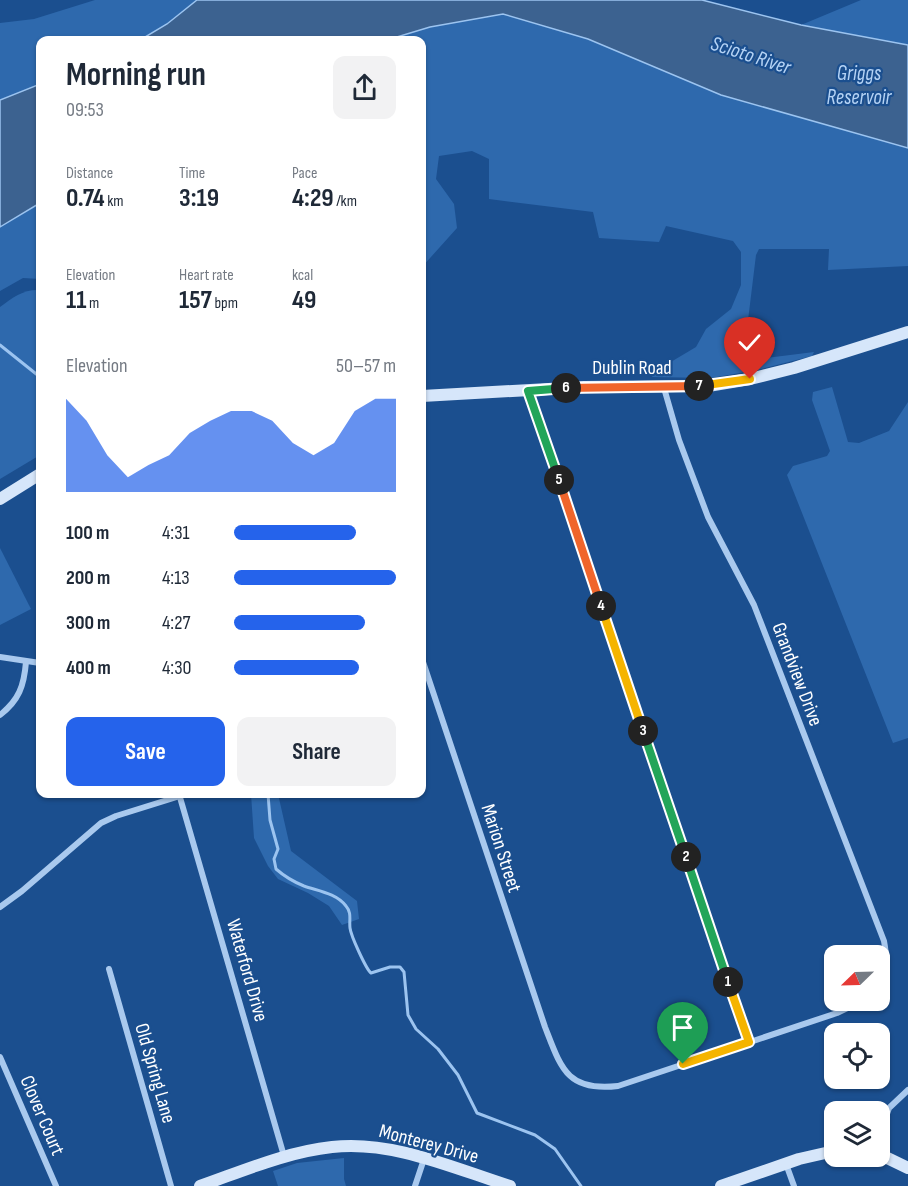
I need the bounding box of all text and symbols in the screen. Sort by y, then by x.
water label: Scioto River [708,31,795,80]
text: Morning run [66,55,206,95]
button: share [333,56,396,119]
water label: Griggs Reservoir [826,61,893,110]
text: 09:53 [66,98,104,122]
text: Distance [66,164,113,183]
text: Time [179,164,205,183]
text: Pace [292,164,317,183]
text: 0.74 [66,183,105,214]
text: 3:19 [179,183,219,214]
text: 4:29 [292,183,334,214]
text: km [105,192,124,211]
text: /km [334,192,357,211]
text: Elevation [66,266,115,285]
text: Heart rate [179,266,234,285]
text: kcal [292,266,313,285]
text: 11 [66,285,86,316]
text: 157 [179,285,212,316]
text: 49 [292,285,316,316]
text: m [86,294,99,313]
text: bpm [212,294,238,313]
pin [724,317,775,379]
icon: check [733,326,766,359]
text: Elevation [66,354,128,378]
text: 50–57 m [336,354,396,378]
street label: Dublin Road [592,356,672,380]
pin: 7 [684,371,714,401]
pin: 6 [551,373,581,403]
text: 7 [696,376,702,395]
text: 6 [562,378,570,397]
pin: 5 [544,465,574,495]
text: 5 [555,470,563,489]
text: 100 m [66,521,109,545]
text: 4:31 [162,521,190,545]
text: 200 m [66,566,110,590]
text: 4:13 [162,566,190,590]
pin: 4 [586,591,616,621]
text: 4 [597,596,605,615]
text: 300 m [66,611,110,635]
text: 4:27 [162,611,190,635]
street label: Grandview Drive [766,619,828,729]
text: 400 m [66,656,111,680]
text: 4:30 [162,656,191,680]
pin: 3 [628,716,658,746]
button: Save [66,717,225,786]
button: Share [237,717,396,786]
text: 3 [639,721,647,740]
street label: Marion Street [476,801,527,895]
pin: 2 [671,842,701,872]
text: 2 [682,847,690,866]
street label: Waterford Drive [221,916,273,1024]
north arrow [824,945,890,1011]
map controls [824,945,890,1167]
pin: 1 [713,967,743,997]
text: 1 [725,972,731,991]
pin [657,1002,708,1064]
icon: arrive [666,1011,699,1044]
street label: Old Spring Lane [129,1021,181,1126]
button: locate [824,1023,890,1089]
street label: Clover Court [15,1072,70,1159]
button: layers [824,1101,890,1167]
street label: Monterey Drive [376,1119,481,1169]

